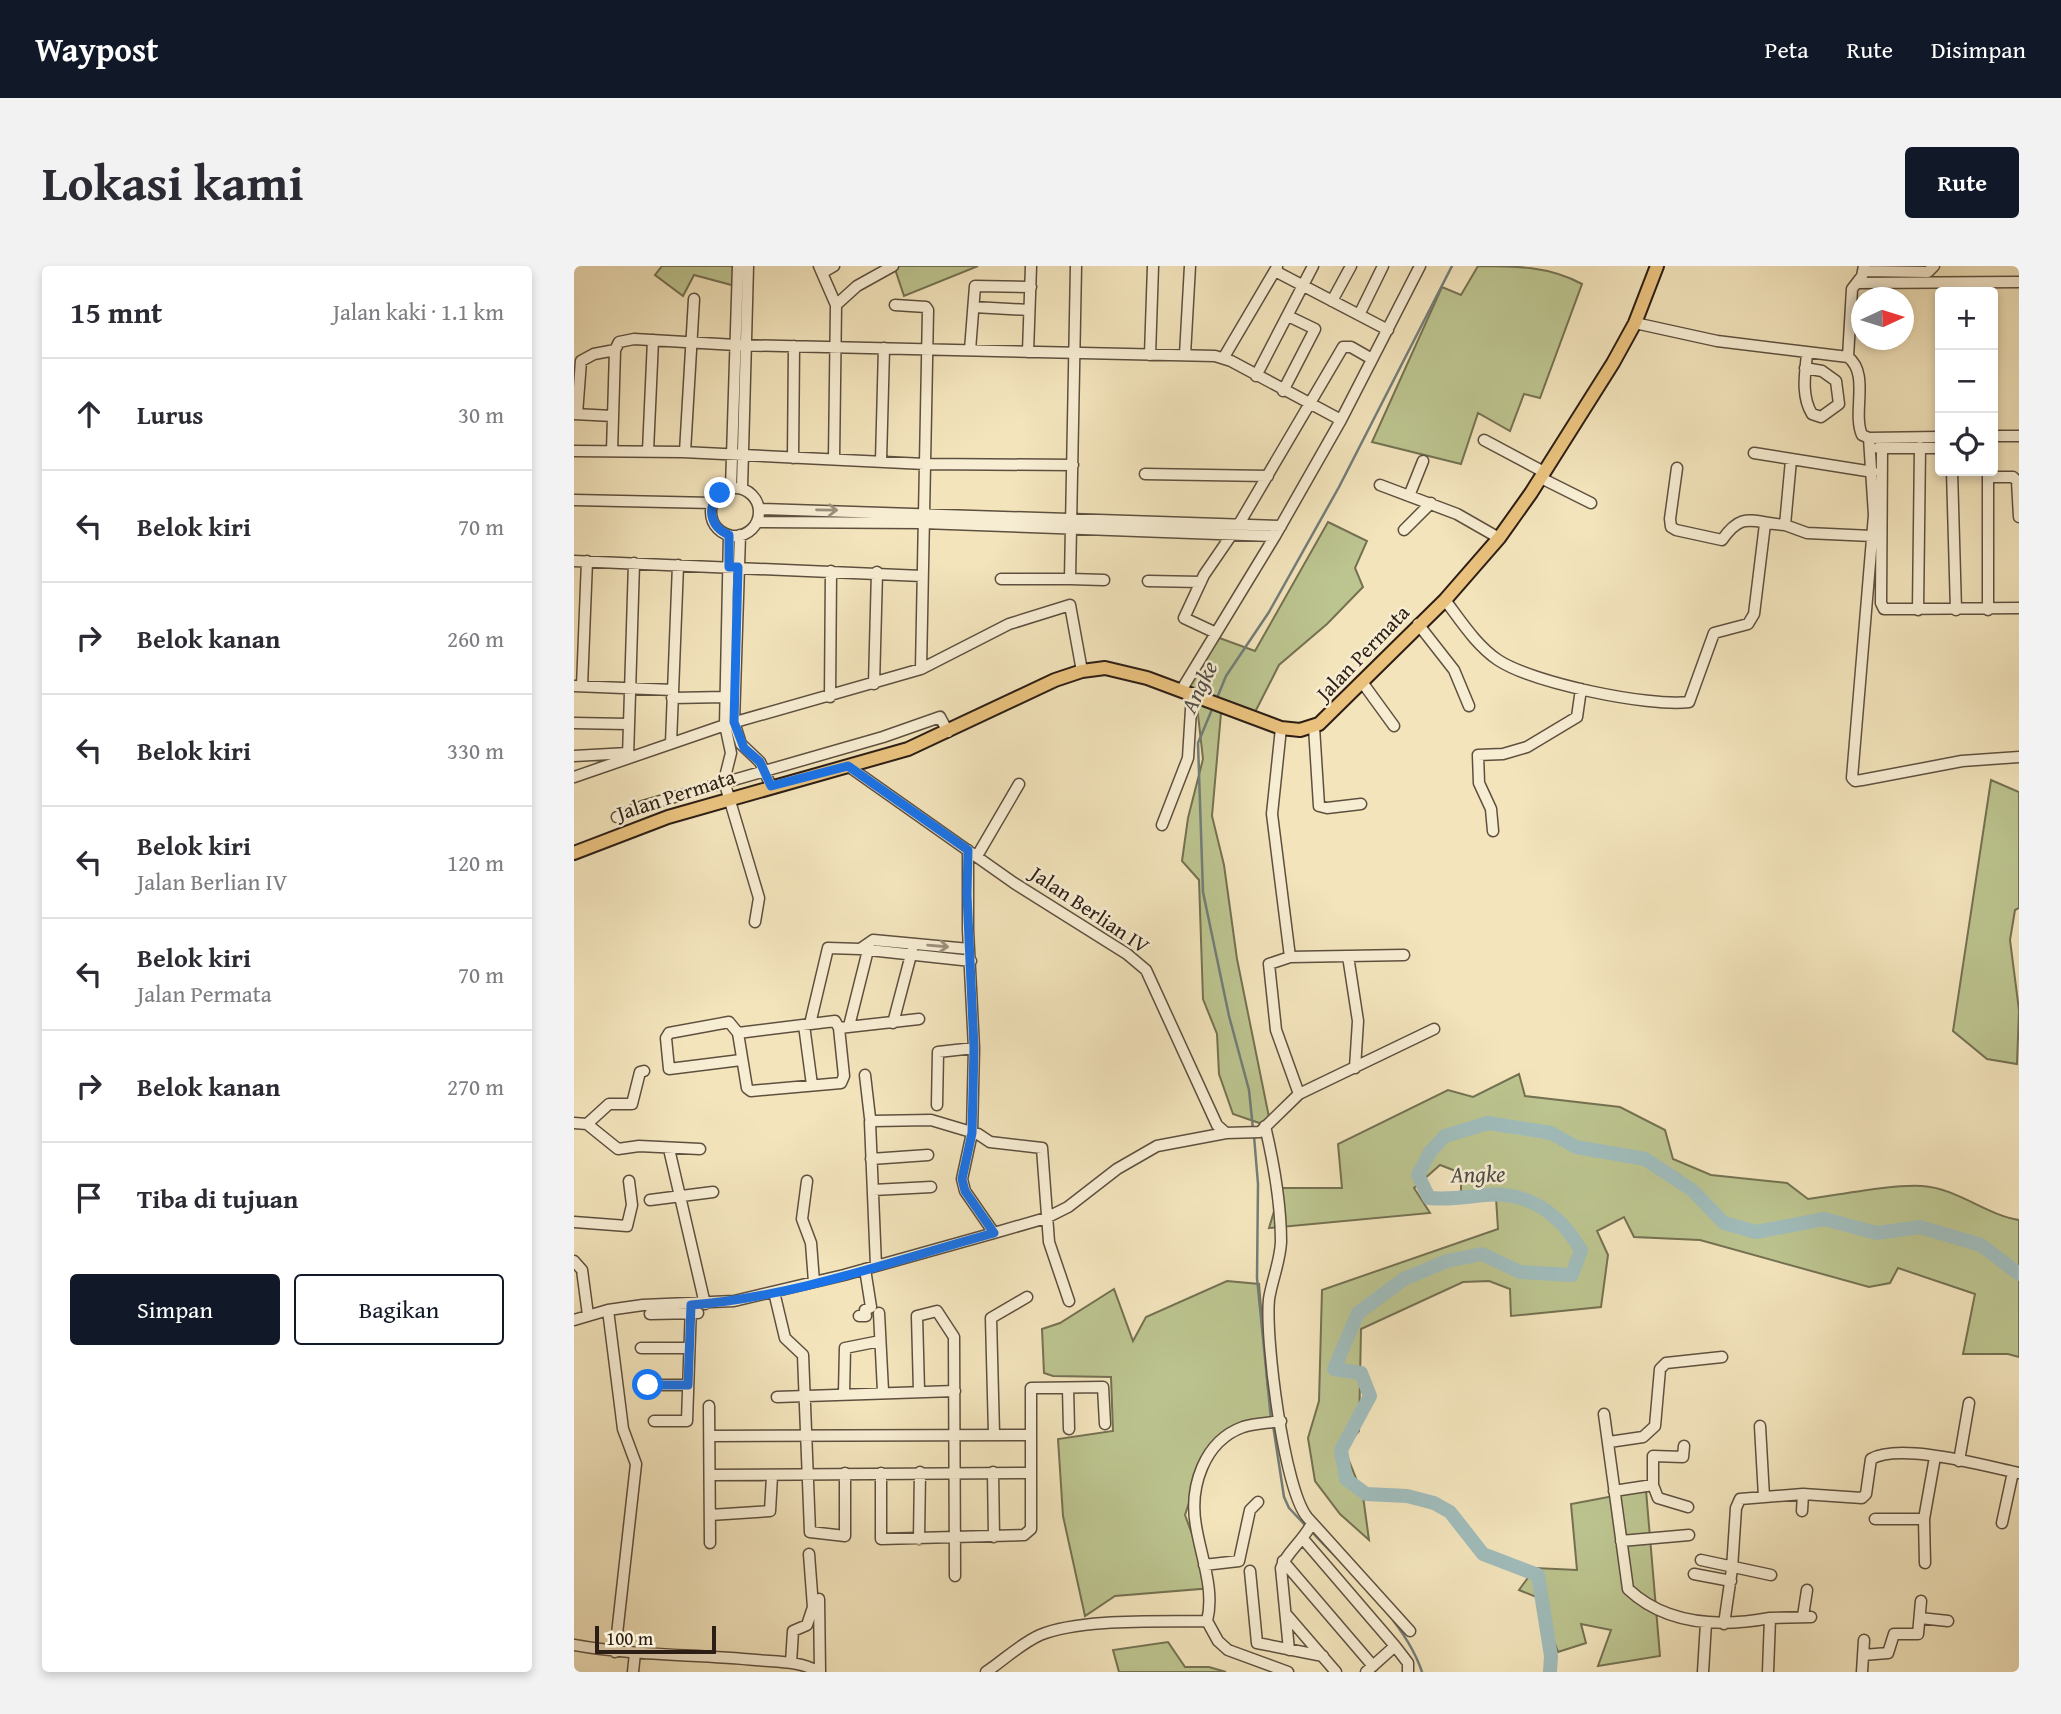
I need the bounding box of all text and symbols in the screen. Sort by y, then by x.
text: Waypost [35,25,159,73]
text: Peta [1765,32,1808,67]
text: Rute [1846,32,1893,67]
text: Disimpan [1931,32,2026,67]
text: Lokasi kami [42,146,304,218]
button: Rute [1905,147,2019,218]
north arrow [1851,287,1914,350]
map controls [1935,287,1998,476]
button: + [1935,287,1998,350]
text: 15 mnt [70,290,162,334]
text: Jalan kaki · 1.1 km [333,295,504,328]
button: − [1935,350,1998,413]
icon: ahead [70,395,108,433]
text: Lurus [137,395,203,434]
text: 30 m [458,398,504,431]
button: locate [1935,413,1998,476]
route end [704,477,735,508]
one-way arrow [815,504,838,517]
icon: left [70,507,108,545]
text: Belok kiri [137,507,251,546]
text: 70 m [458,510,504,543]
street label: Jalan Permata [1307,598,1417,710]
icon: right [70,619,108,657]
text: Belok kanan [137,619,280,658]
text: 260 m [447,622,504,655]
water label: Angke [1171,655,1225,720]
icon: left [70,731,108,769]
text: Belok kiri [137,731,251,770]
text: 330 m [447,734,504,767]
street label: Jalan Permata [610,761,739,829]
text: Belok kiri [137,826,251,865]
icon: left [70,843,108,881]
text: 120 m [447,846,504,879]
street label: Jalan Berlian IV [1022,857,1156,961]
text: Jalan Berlian IV [137,865,288,898]
text: Belok kiri [137,938,251,977]
one-way arrow [926,940,948,953]
icon: left [70,955,108,993]
text: 70 m [458,958,504,991]
text: Jalan Permata [137,977,272,1010]
icon: right [70,1067,108,1105]
text: Belok kanan [137,1067,280,1106]
text: 270 m [447,1070,504,1103]
water label: Angke [1449,1157,1506,1190]
icon: arrive [70,1179,108,1217]
text: Tiba di tujuan [137,1179,298,1218]
button: Simpan [70,1274,280,1345]
button: Bagikan [294,1274,504,1345]
route start [632,1369,663,1400]
scale bar [595,1623,716,1655]
text: 100 m [606,1624,653,1652]

